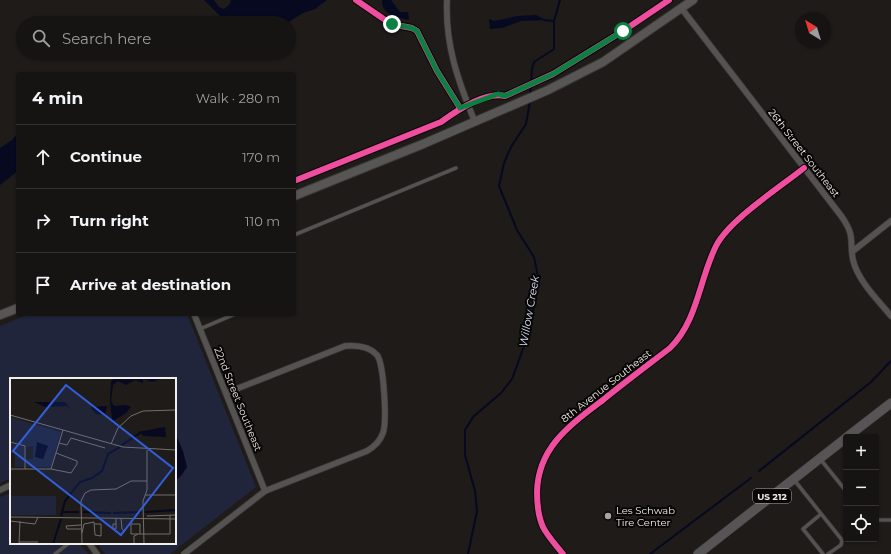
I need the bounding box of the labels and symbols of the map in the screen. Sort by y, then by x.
north arrow [795,12,831,48]
route end [383,15,401,33]
route start [614,22,632,40]
street label: 26th Street Southeast [765,106,843,200]
water label: Willow Creek [516,274,542,348]
street label: 22nd Street Southeast [211,345,265,453]
street label: 8th Avenue Southeast [558,347,654,425]
inset map [10,378,176,544]
road number: US 212 [753,489,791,503]
place label: Les Schwab Tire Center [616,504,675,529]
marker: Les Schwab Tire Center [603,511,613,521]

